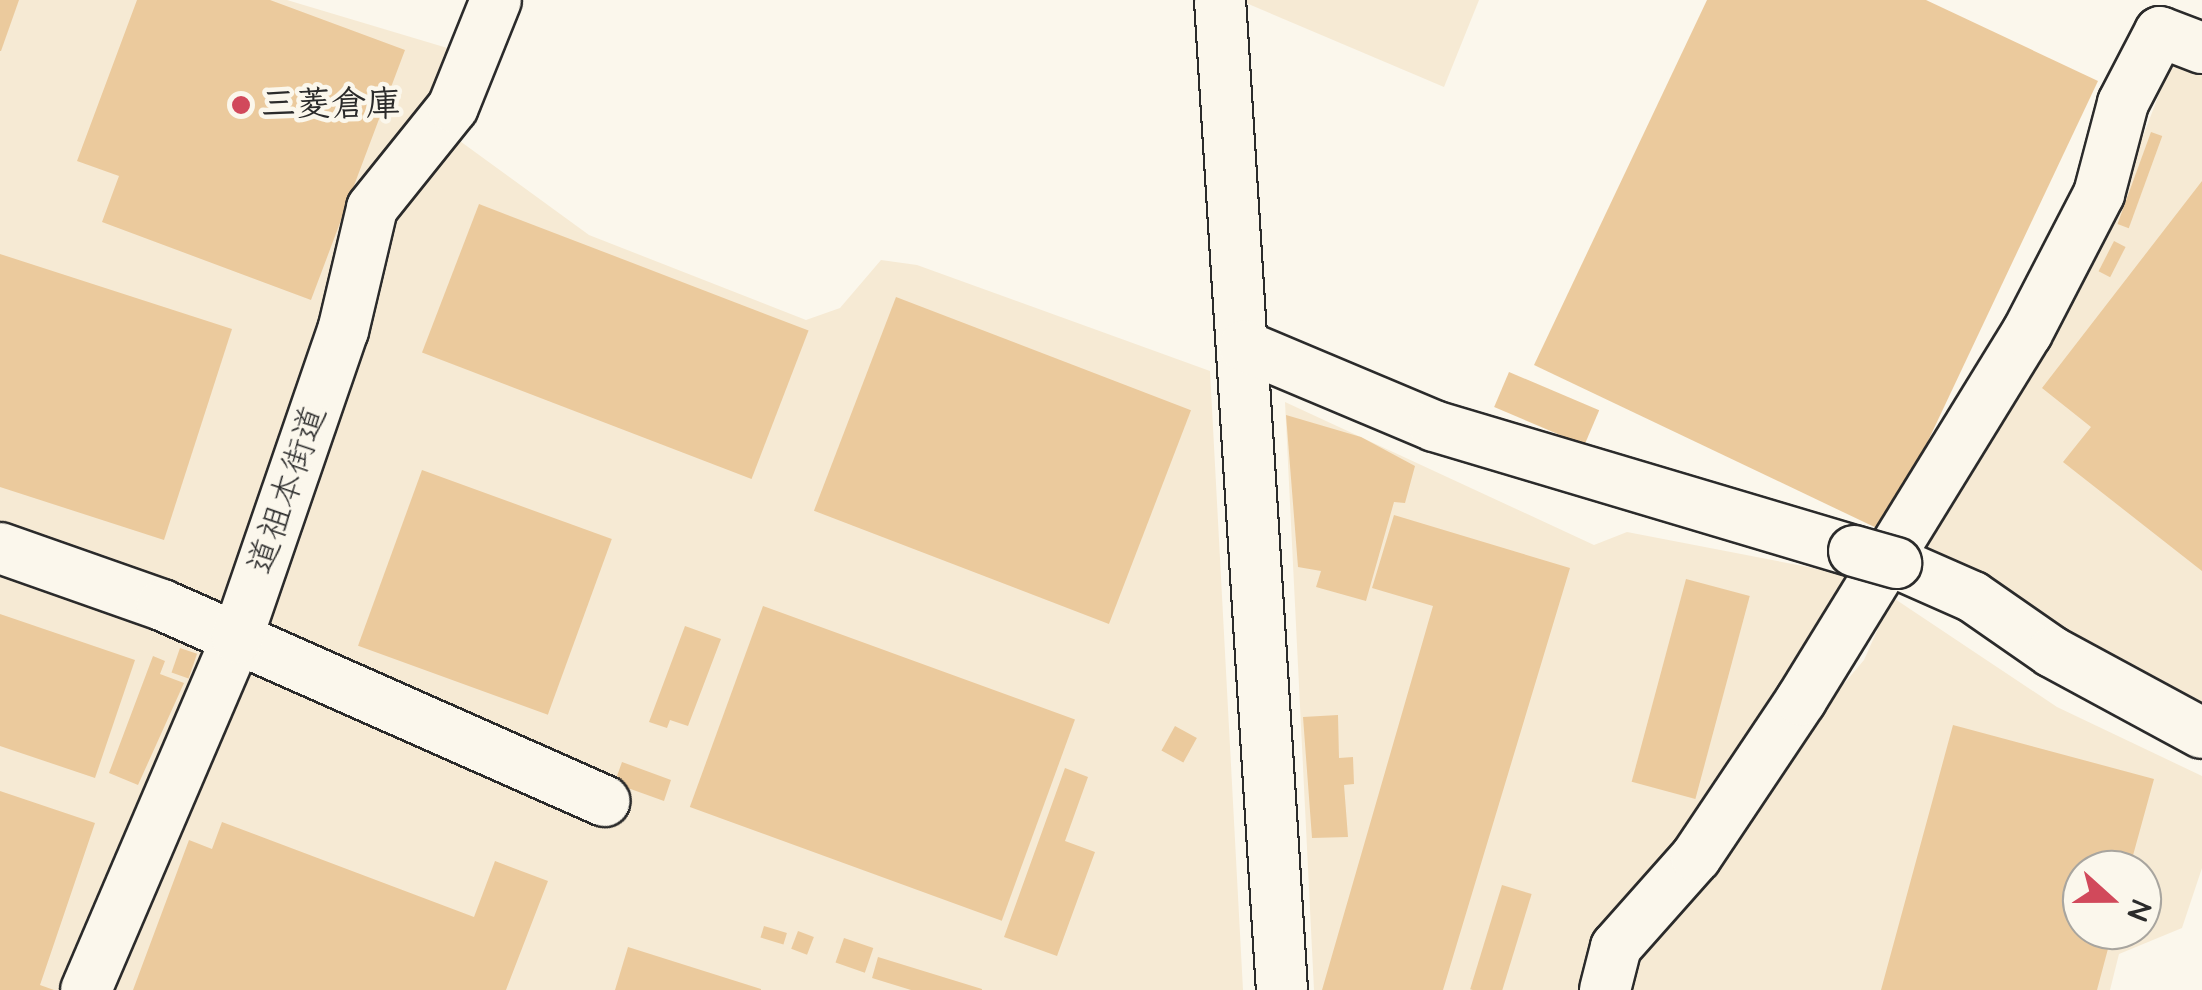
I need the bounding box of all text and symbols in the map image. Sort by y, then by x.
place label: 三菱倉庫 [261,84,401,126]
marker: 三菱倉庫 [230,94,252,116]
street label: 道祖本街道 [240,400,336,580]
north arrow [2062,850,2162,950]
text: N [2117,895,2160,925]

